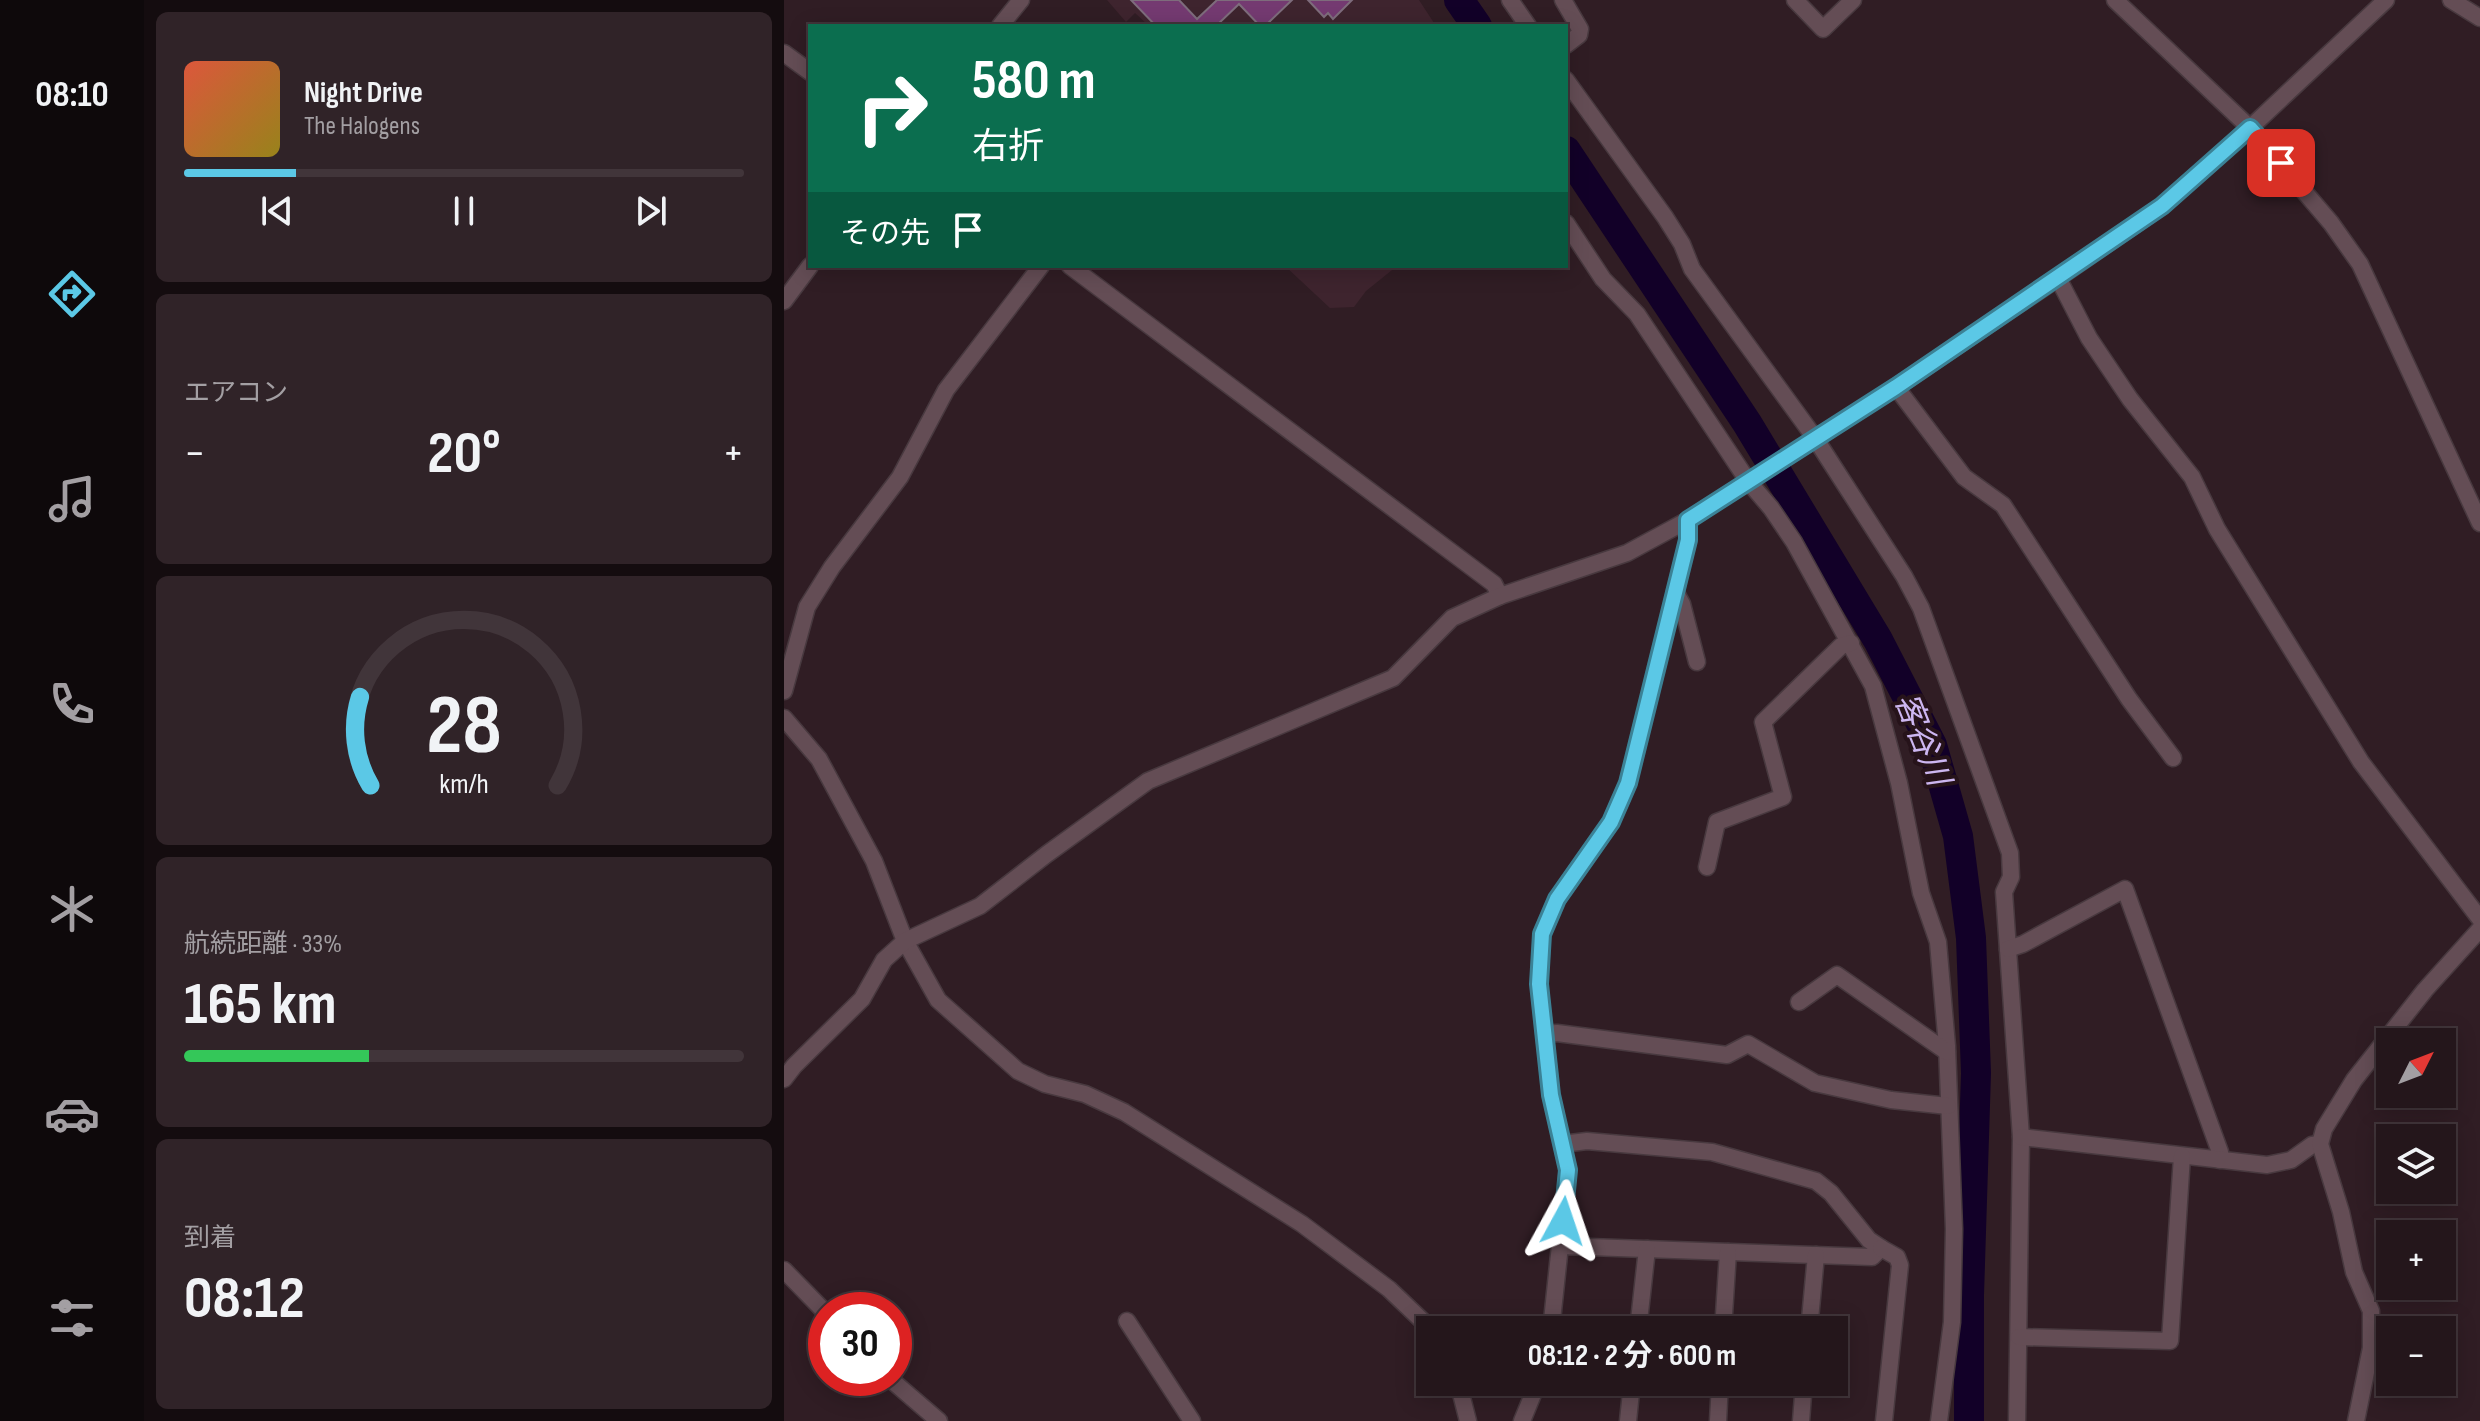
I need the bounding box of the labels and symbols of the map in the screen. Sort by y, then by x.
pin [2247,129,2315,197]
water label: 客谷川 [1886,688,1959,794]
north arrow [2376,1028,2456,1108]
position arrow [1521,1179,1605,1263]
speed limit sign: 30 [808,1292,912,1396]

